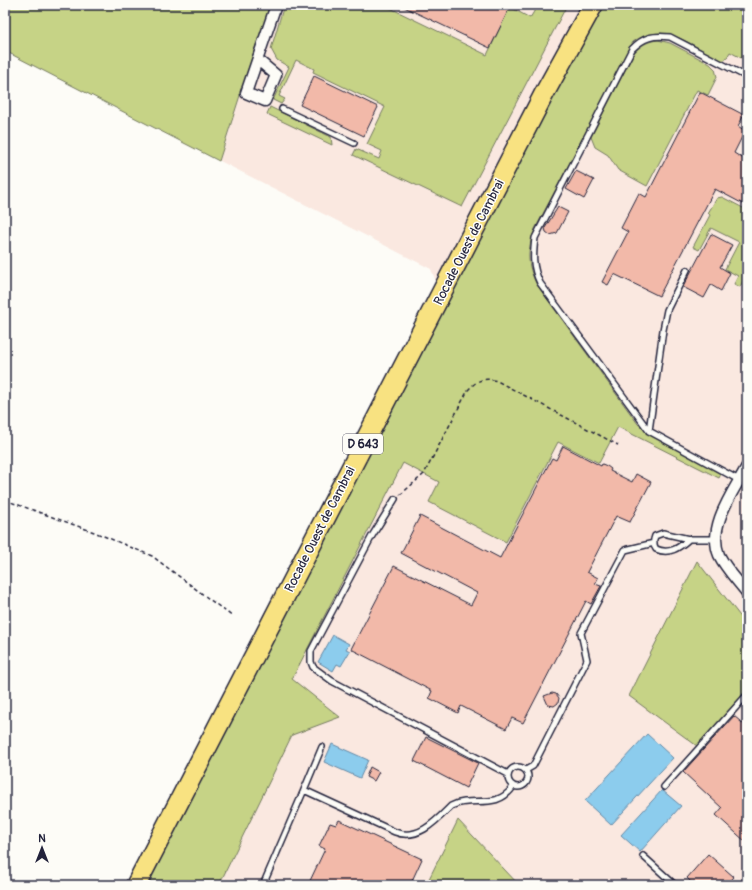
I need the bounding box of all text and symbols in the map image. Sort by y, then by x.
street label: Rocade Ouest de Cambrai [430,177,508,308]
road number: D 643 [343,434,383,454]
street label: Rocade Ouest de Cambrai [281,464,359,595]
north arrow [22,828,62,868]
text: N [38,832,46,845]

